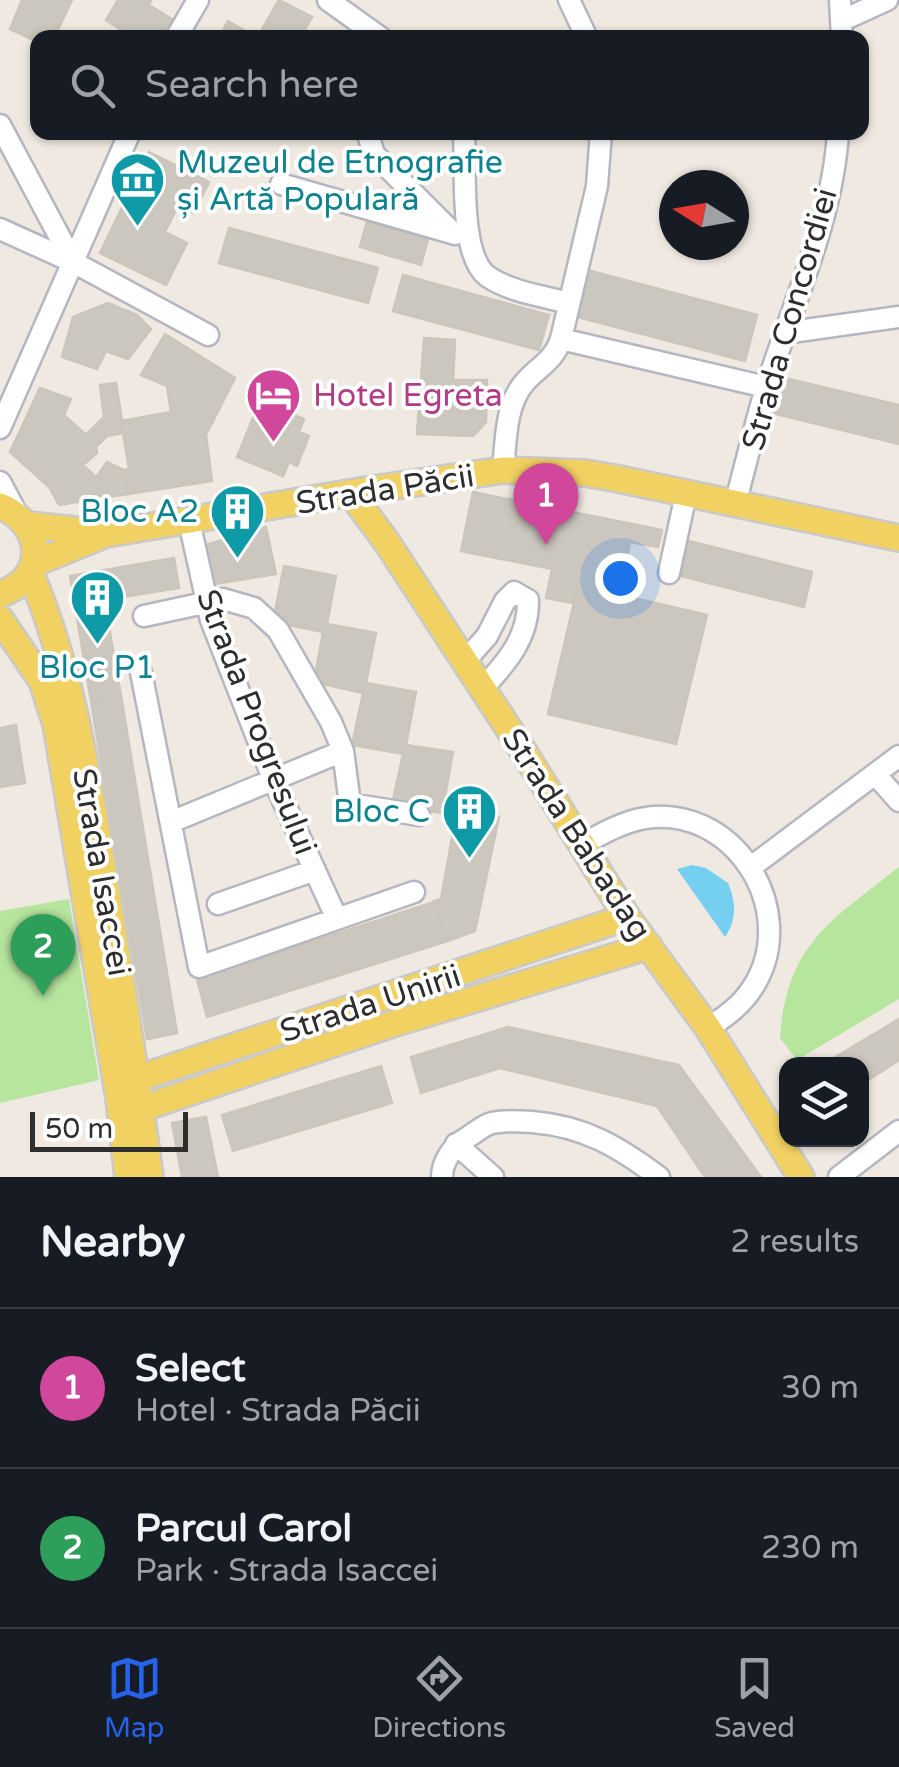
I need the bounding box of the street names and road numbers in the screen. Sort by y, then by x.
street label: Strada Concordiei [734,184,846,455]
street label: Strada Păcii [293,457,477,523]
street label: Strada Progresului [188,584,324,860]
street label: Strada Babadag [494,722,659,947]
street label: Strada Isaccei [64,765,138,979]
street label: Strada Unirii [275,957,465,1051]

